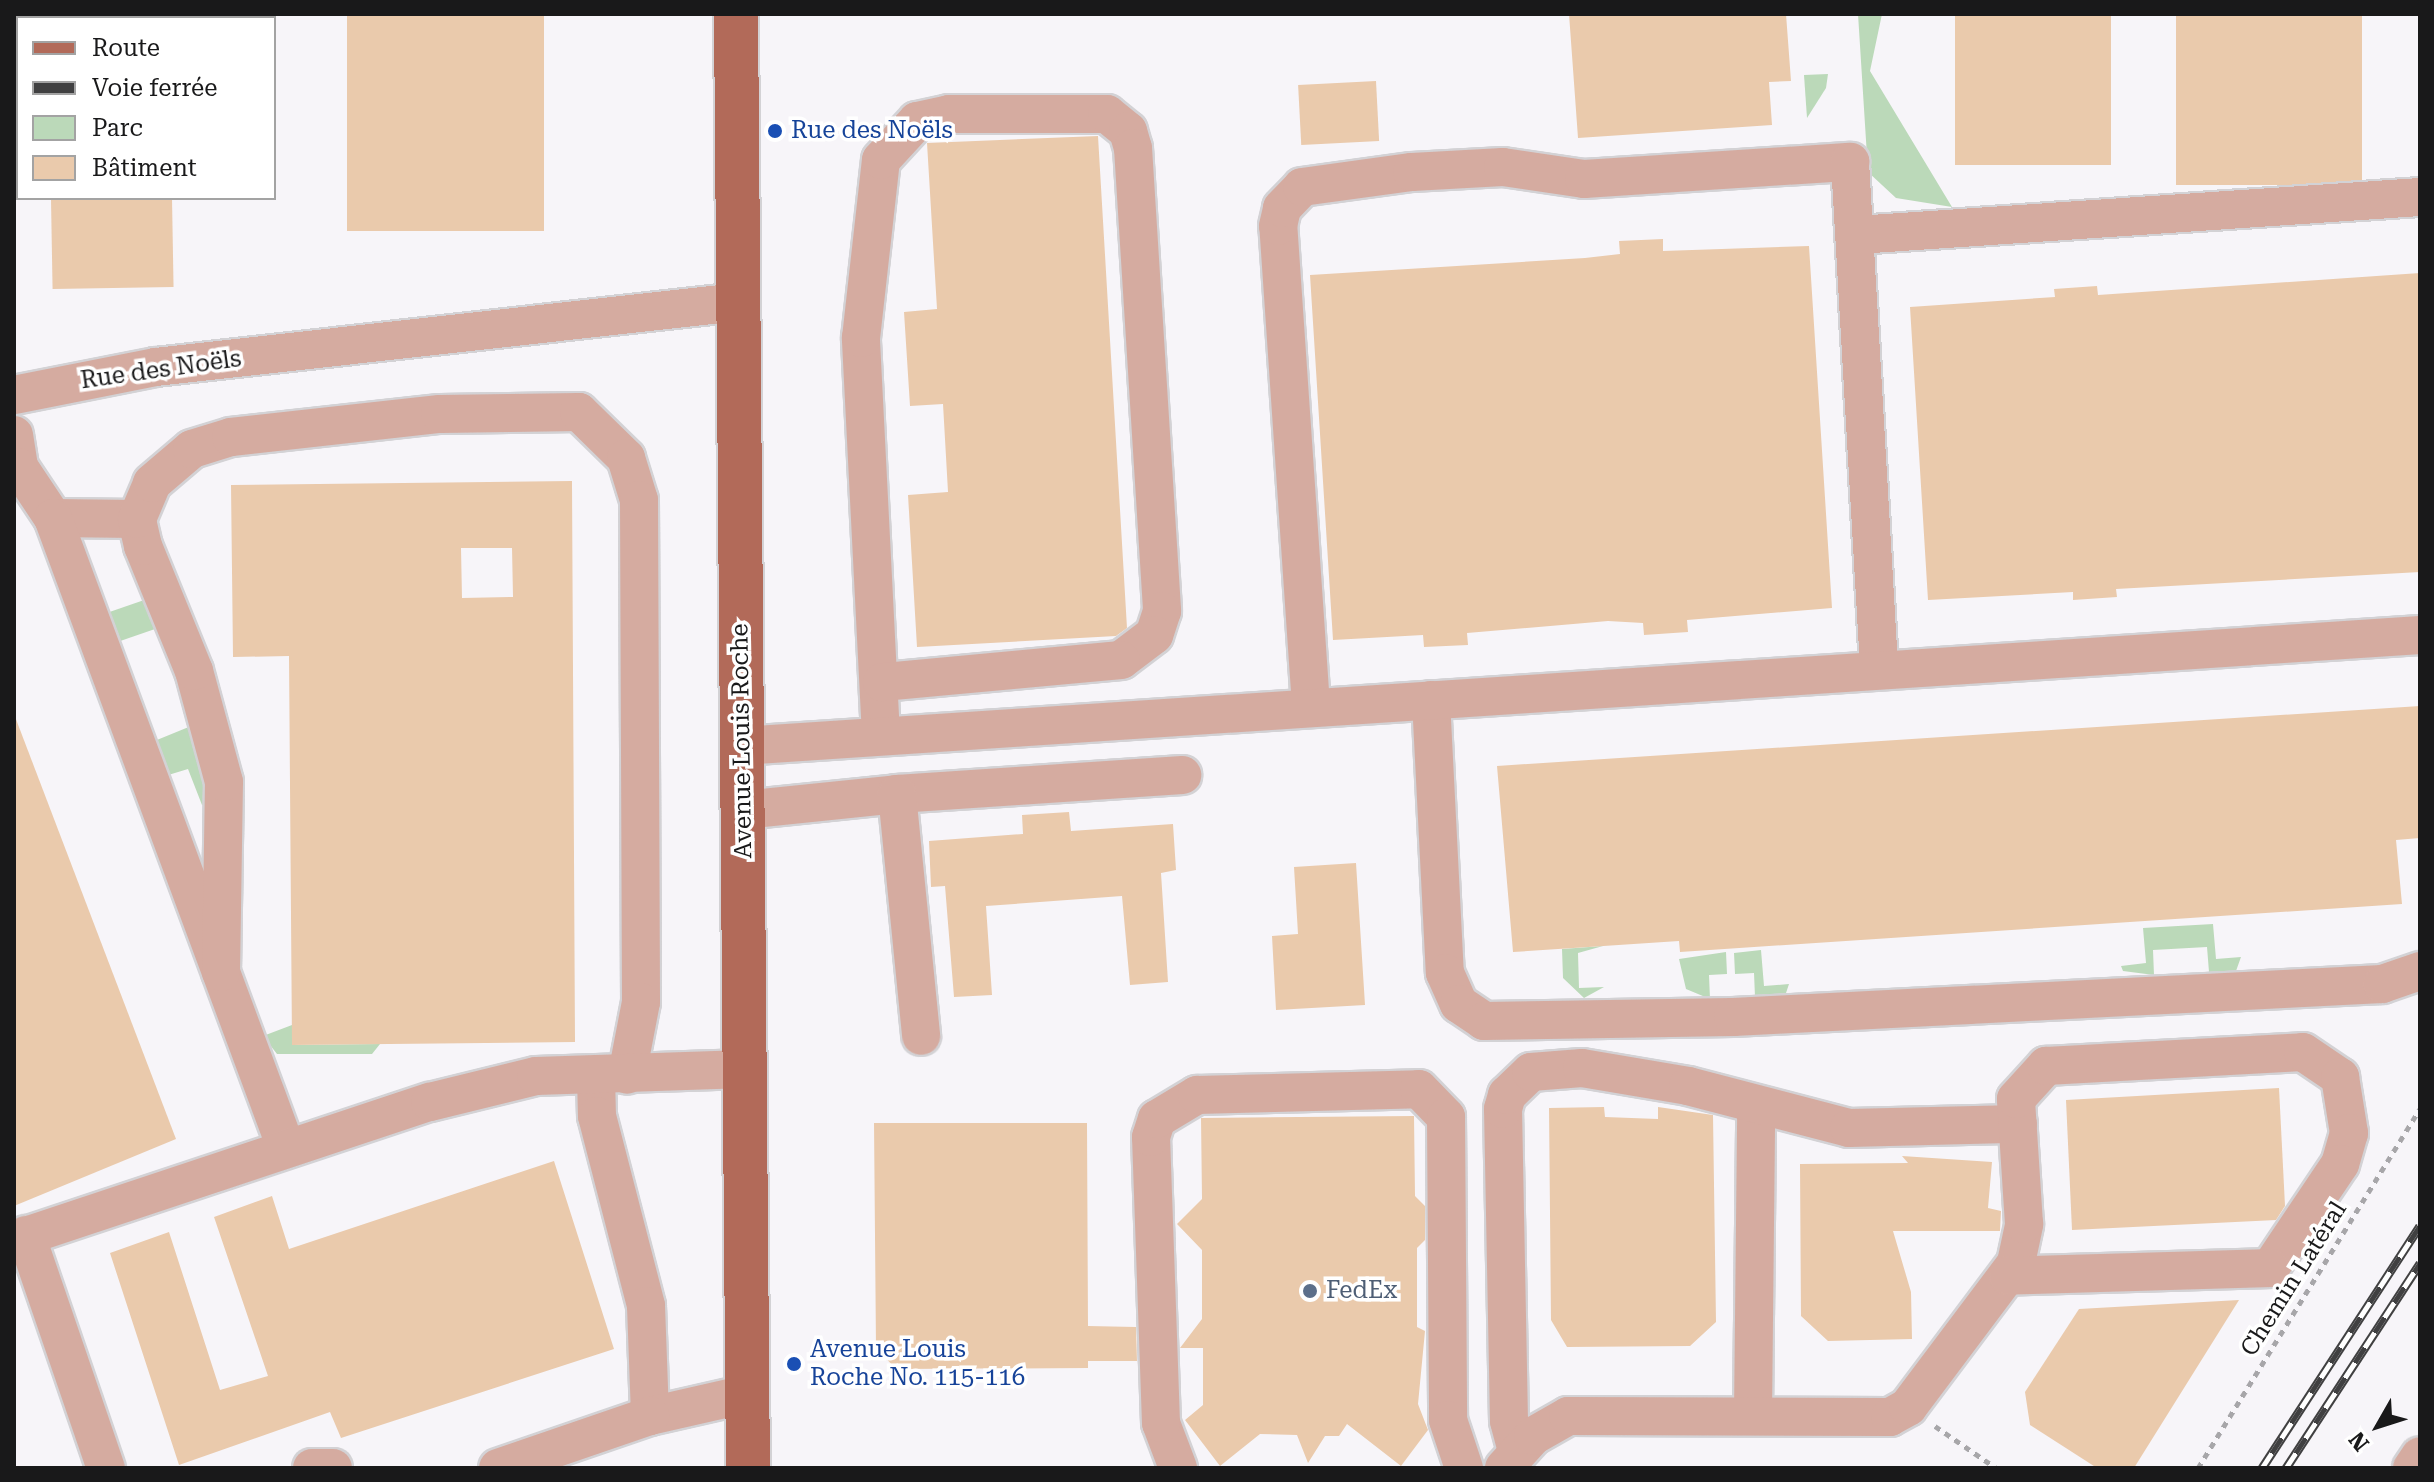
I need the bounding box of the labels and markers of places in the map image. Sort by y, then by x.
place label: Rue des Noëls [791,117,953,145]
marker: Rue des Noëls [766,122,784,140]
place label: FedEx [1326,1277,1397,1305]
marker: FedEx [1301,1282,1319,1300]
place label: Avenue Louis Roche No. 115-116 [810,1336,1025,1392]
marker: Avenue Louis Roche No. 115-116 [785,1355,803,1373]

